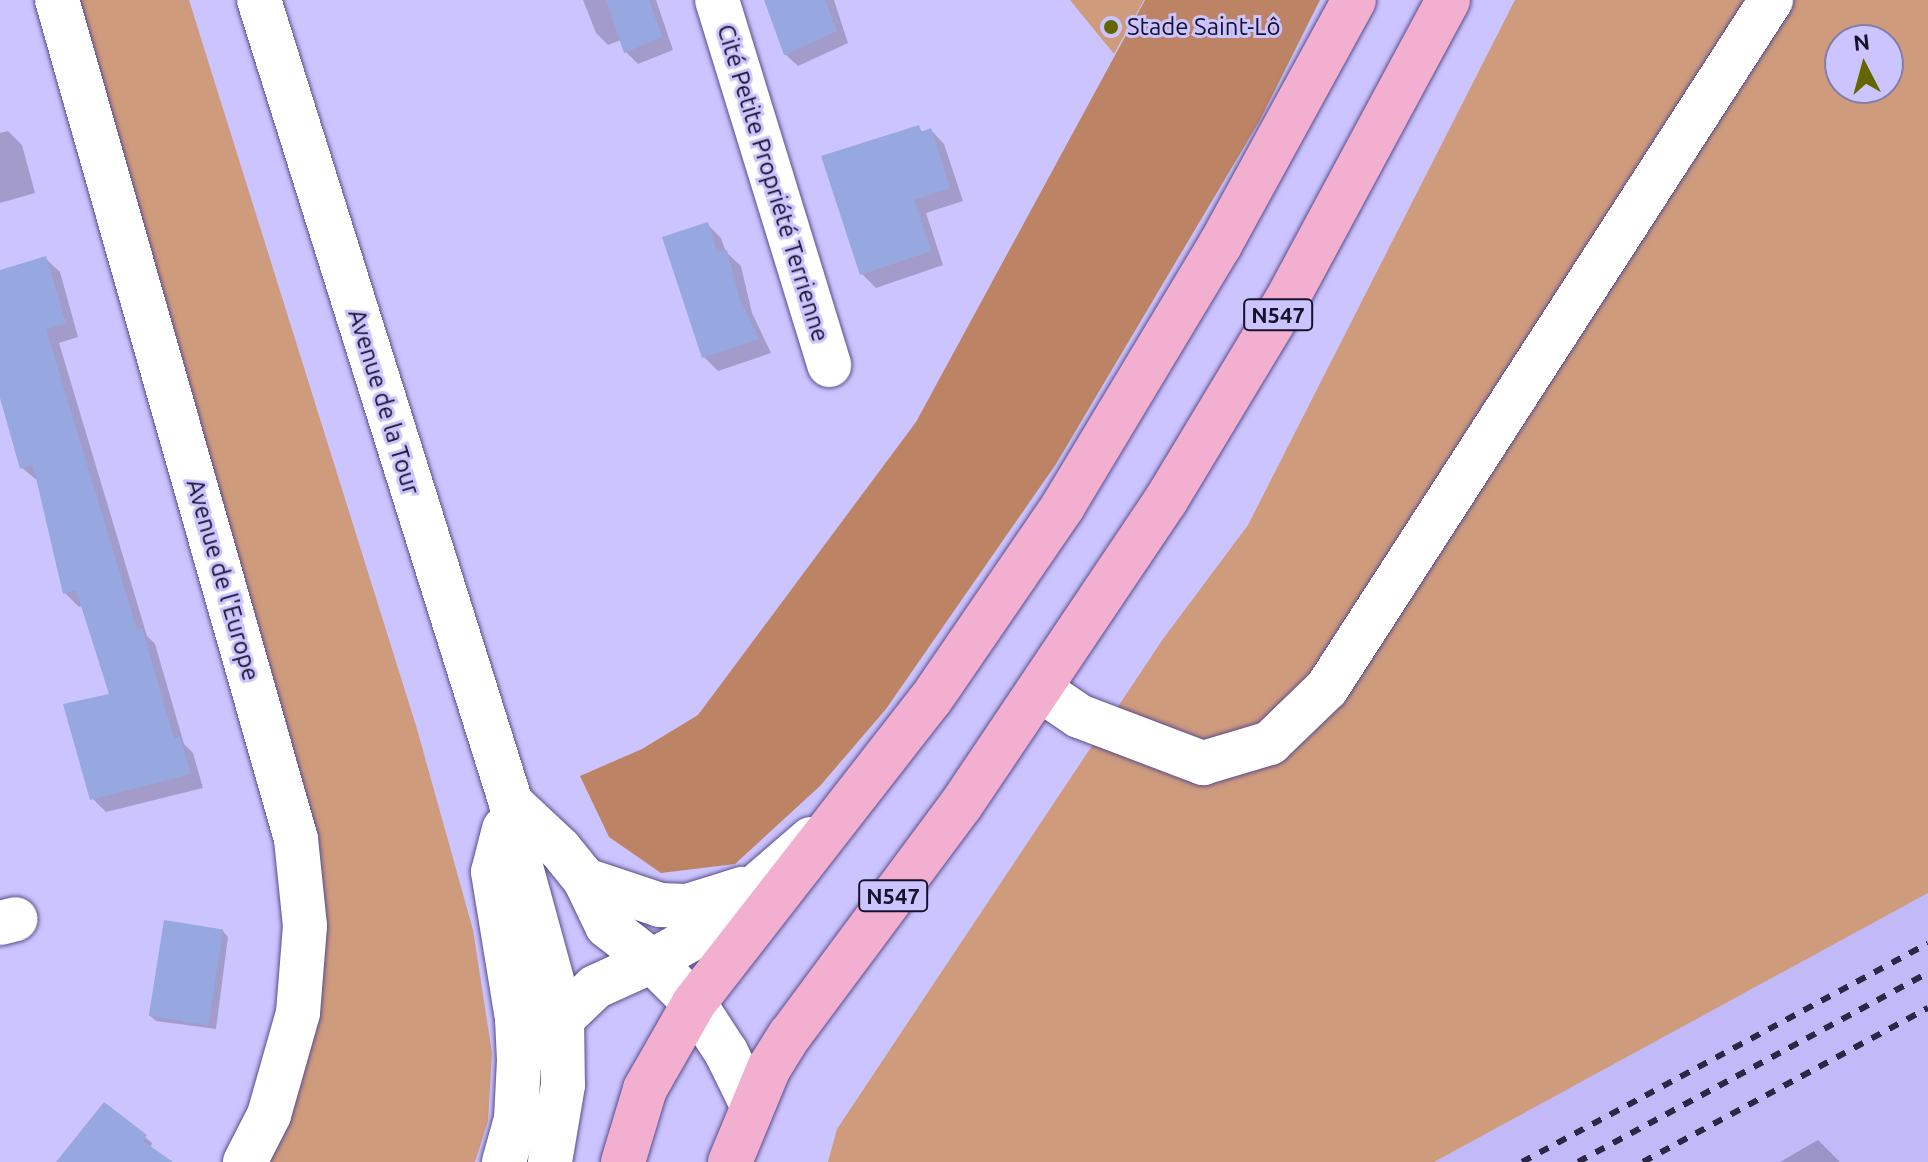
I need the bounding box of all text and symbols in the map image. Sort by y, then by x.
place label: Stade Saint-Lô [1127,13,1281,41]
marker: Stade Saint-Lô [1102,18,1120,36]
street label: Cité Petite Propriété Terrienne [711,21,835,345]
north arrow [1824,24,1904,104]
text: N [1852,28,1871,55]
road number: N547 [1242,297,1314,333]
street label: Avenue de la Tour [342,306,426,498]
street label: Avenue de l'Europe [180,476,266,684]
road number: N547 [857,878,929,914]

